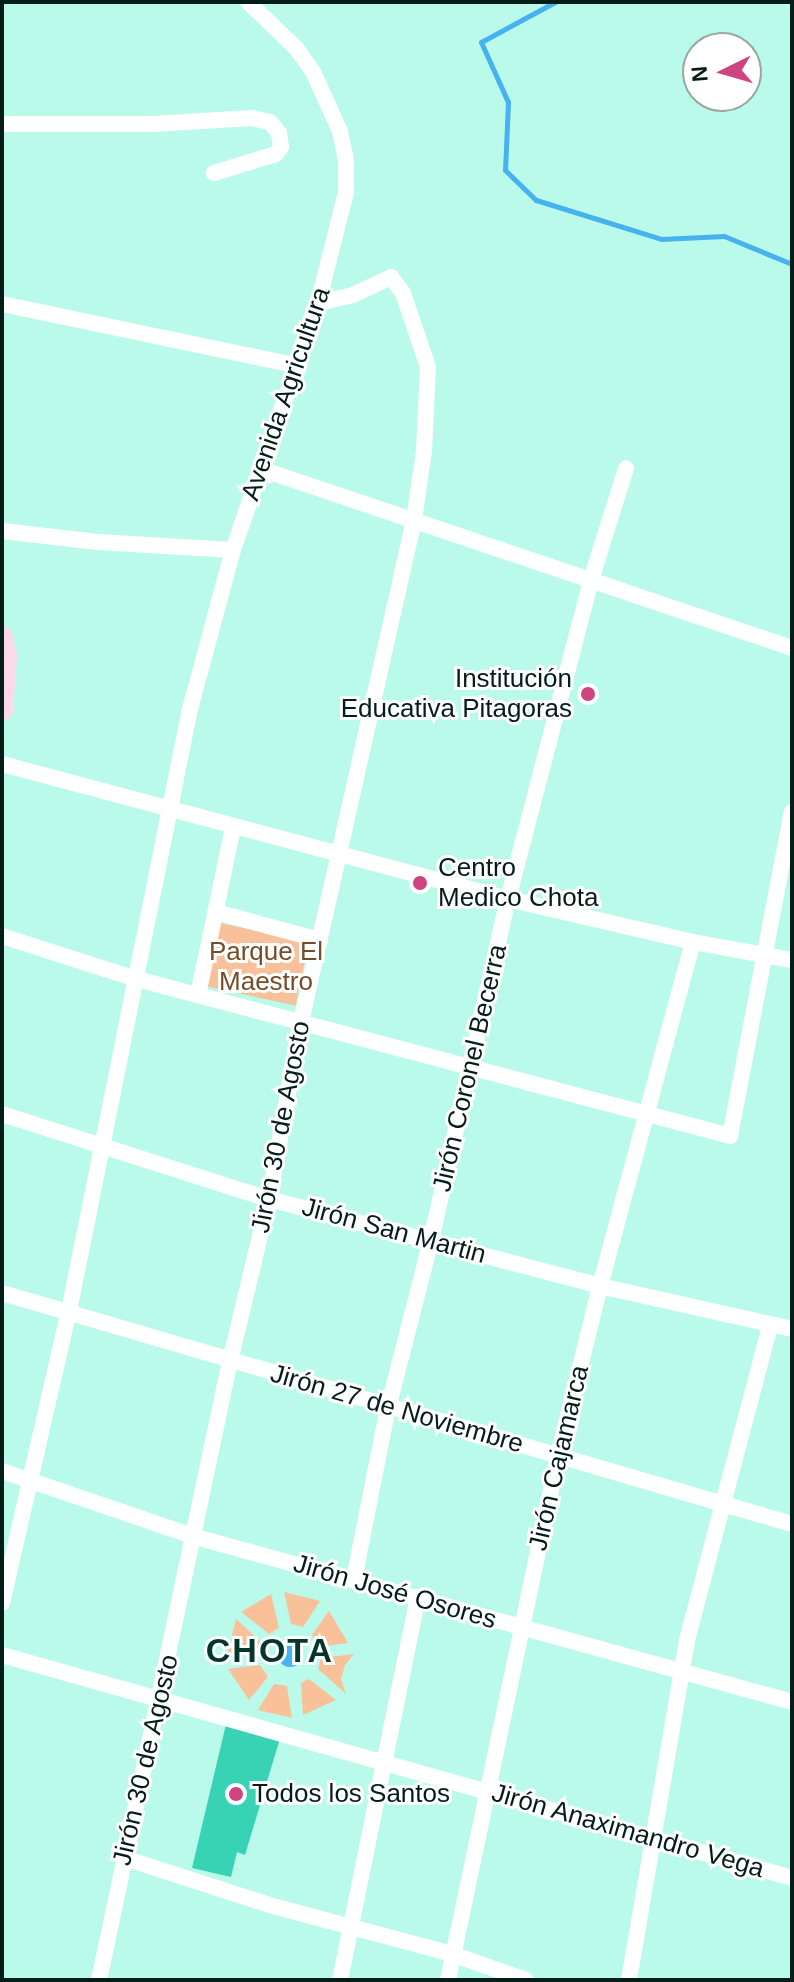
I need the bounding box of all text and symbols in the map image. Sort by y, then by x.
north arrow [682,32,762,112]
text: N [686,65,713,83]
street label: Avenida Agricultura [235,283,337,505]
place label: Institución Educativa Pitagoras [341,663,572,724]
marker: Institución Educativa Pitagoras [579,685,597,703]
place label: Centro Medico Chota [438,852,598,914]
marker: Centro Medico Chota [409,872,431,894]
park label: Parque El Maestro [209,936,323,998]
street label: Jirón Coronel Becerra [426,941,514,1195]
street label: Jirón 30 de Agosto [245,1018,317,1236]
street label: Jirón San Martin [299,1191,489,1271]
street label: Jirón 27 de Noviembre [267,1358,527,1460]
street label: Jirón Cajamarca [523,1362,595,1554]
street label: Jirón José Osores [290,1548,500,1636]
district label: CHOTA [206,1631,334,1671]
street label: Jirón 30 de Agosto [106,1651,186,1869]
street label: Jirón Anaximandro Vega [488,1777,768,1885]
place label: Todos los Santos [252,1778,450,1810]
marker: Todos los Santos [227,1785,245,1803]

